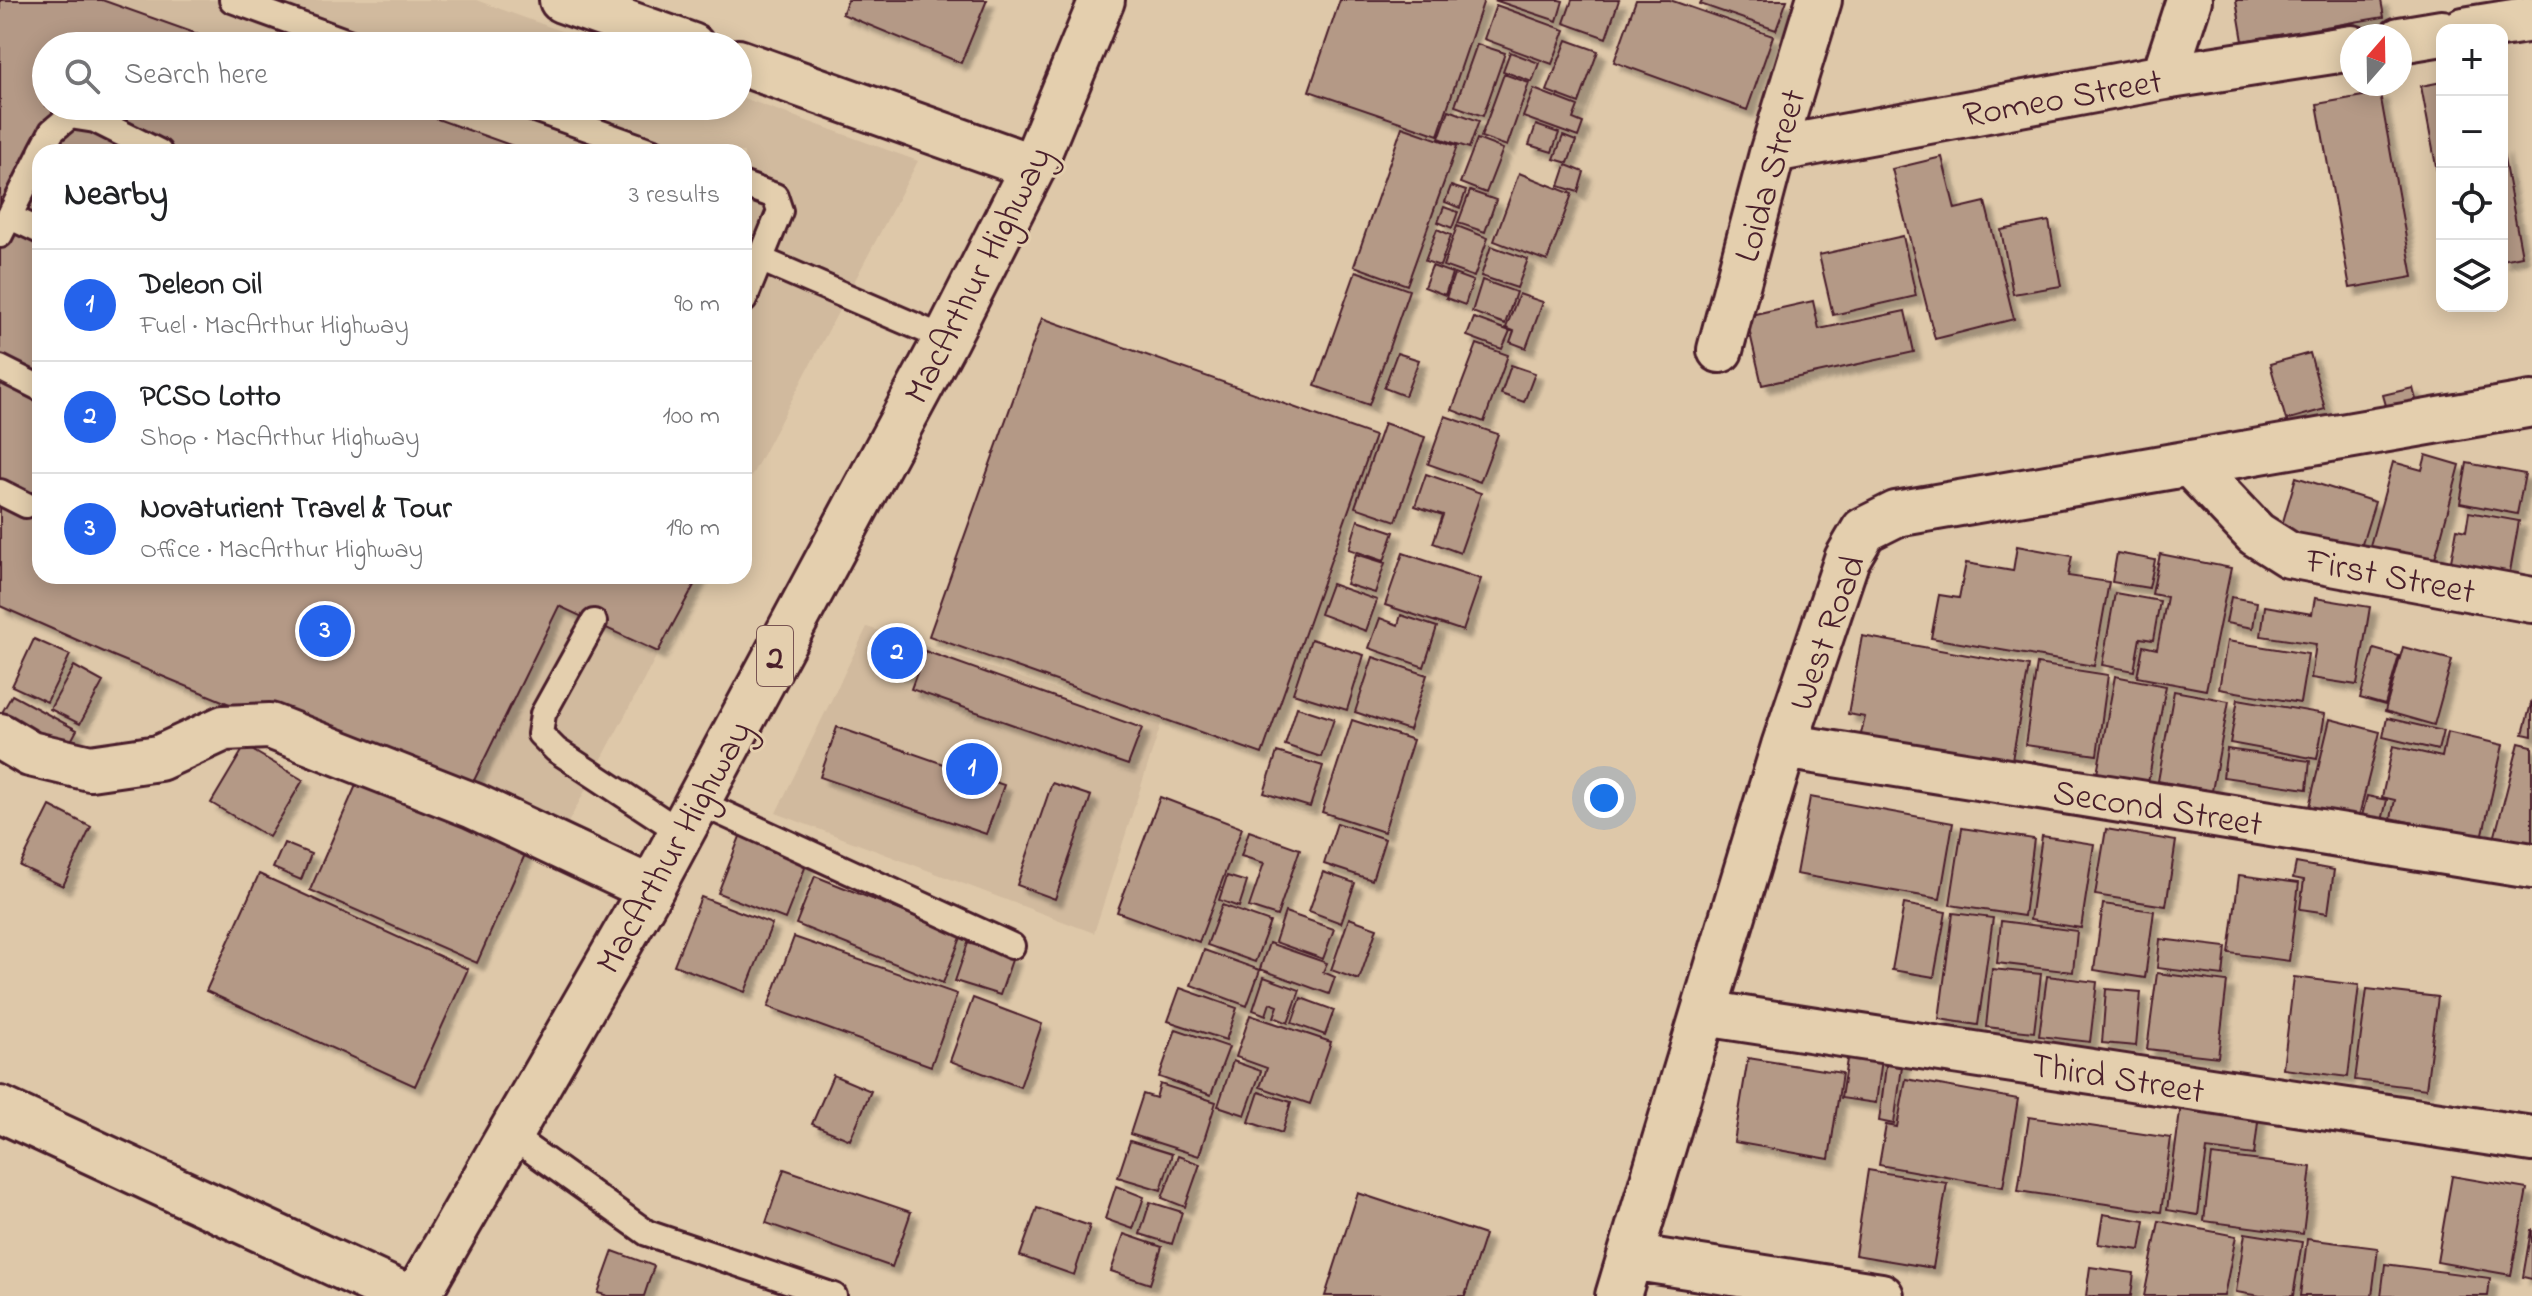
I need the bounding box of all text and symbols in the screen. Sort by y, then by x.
north arrow [2340,24,2412,96]
map controls [2436,24,2508,312]
button: + [2436,24,2508,96]
search box [32,32,752,120]
icon: search [60,54,104,98]
text: Search here [124,54,268,98]
street label: Romeo Street [1959,57,2166,144]
street label: Loida Street [1722,83,1822,269]
button: − [2436,96,2508,168]
street label: MacArthur Highway [892,138,1068,414]
button: locate [2436,168,2508,240]
text: Nearby [64,171,168,221]
text: 3 results [629,177,720,215]
button: layers [2436,240,2508,312]
text: Deleon Oil [140,264,262,308]
text: 1 [86,286,94,324]
text: 90 m [674,286,720,324]
text: Fuel · MacArthur Highway [140,308,409,346]
text: PCSO Lotto [140,376,281,420]
text: 2 [84,398,96,436]
text: 100 m [663,398,720,436]
text: Shop · MacArthur Highway [140,420,419,458]
text: Novaturient Travel & Tour [140,488,452,532]
text: 3 [85,510,95,548]
text: 190 m [666,510,720,548]
text: Office · MacArthur Highway [140,532,423,570]
street label: First Street [2300,536,2479,621]
street label: West Road [1777,548,1882,719]
pin: 3 [299,601,351,661]
pin: 2 [871,623,923,683]
road number: 2 [757,626,793,686]
street label: MacArthur Highway [584,712,768,985]
pin: 1 [946,739,998,799]
street label: Second Street [2049,768,2266,853]
your location [1584,778,1624,818]
street label: Third Street [2027,1041,2208,1120]

